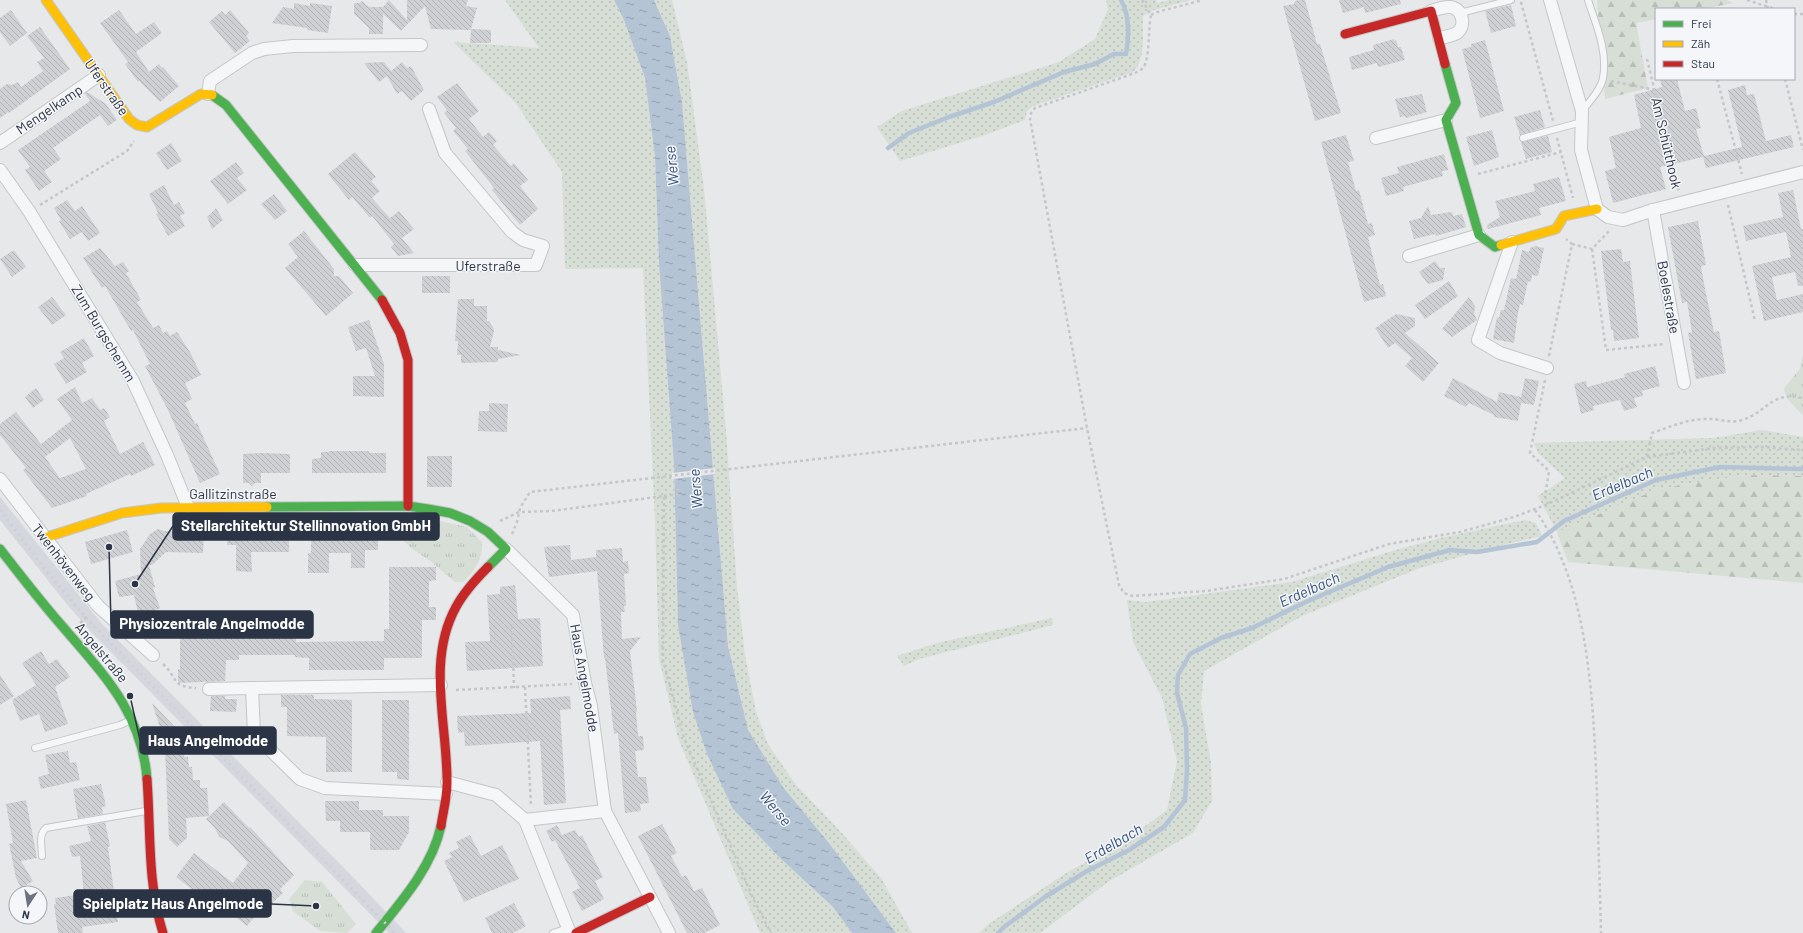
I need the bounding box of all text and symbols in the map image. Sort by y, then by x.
legend [1655,8,1795,80]
text: Frei [1691,16,1711,30]
text: Zäh [1691,36,1710,50]
street label: Uferstraße [81,55,133,119]
text: Stau [1691,56,1715,70]
street label: Mengelkamp [13,81,85,137]
street label: Am Schütthook [1648,96,1686,190]
water label: Werse [660,145,682,187]
street label: Uferstraße [455,257,521,274]
street label: Boelestraße [1654,259,1684,335]
street label: Zum Burgschemm [68,281,140,385]
water label: Erdelbach [1589,462,1655,504]
water label: Werse [684,468,706,510]
street label: Gallitzinstraße [189,485,277,502]
callout: Stellarchitektur Stellinnovation GmbH [173,513,439,540]
text: Stellarchitektur Stellinnovation GmbH [181,516,431,534]
street label: Twenhövenweg [29,520,99,604]
water label: Erdelbach [1276,568,1342,610]
callout: Physiozentrale Angelmodde [111,611,313,638]
text: Physiozentrale Angelmodde [119,614,305,632]
street label: Angelstraße [72,618,132,686]
street label: Haus Angelmodde [567,623,603,733]
callout: Haus Angelmodde [140,727,276,754]
text: Haus Angelmodde [148,731,268,749]
water label: Werse [756,787,796,829]
water label: Erdelbach [1081,819,1145,867]
north arrow [8,885,48,925]
callout: Spielplatz Haus Angelmode [74,890,271,917]
text: Spielplatz Haus Angelmode [83,894,263,912]
text: N [21,908,31,922]

